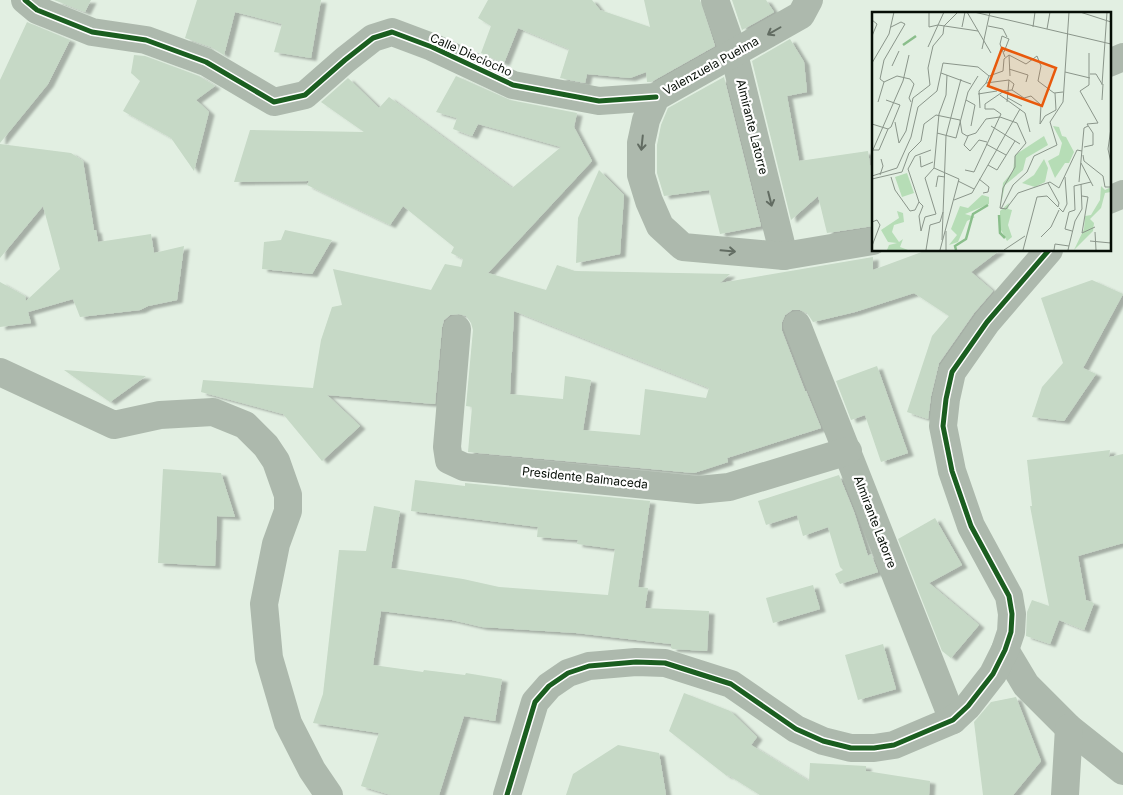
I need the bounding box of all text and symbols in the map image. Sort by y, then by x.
inset map [872,12,1110,251]
one-way arrow [766,26,781,36]
street label: Calle Dieciocho [428,30,515,79]
street label: Valenzuela Puelma [660,33,761,98]
street label: Almirante Latorre [733,78,772,176]
one-way arrow [637,135,646,151]
one-way arrow [766,190,775,206]
one-way arrow [720,246,736,256]
street label: Presidente Balmaceda [521,463,649,492]
street label: Almirante Latorre [851,474,900,570]

